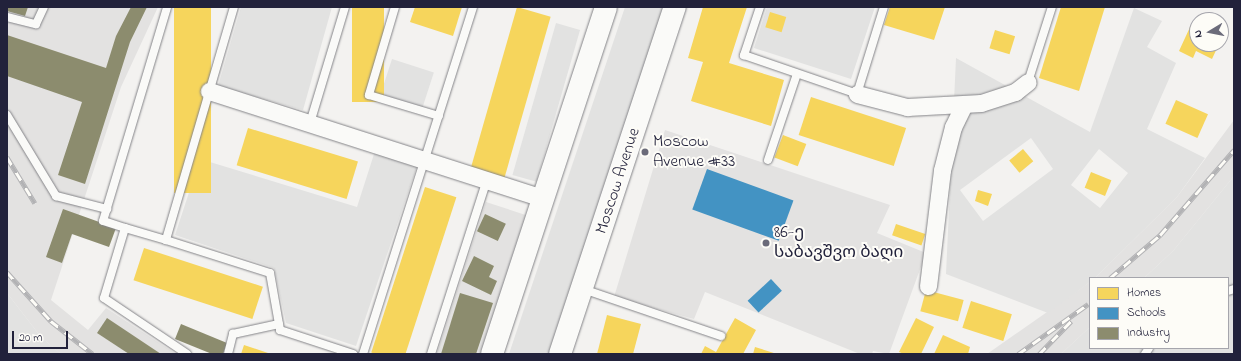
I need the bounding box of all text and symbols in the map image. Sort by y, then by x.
north arrow [1189,12,1229,52]
text: N [1190,29,1207,39]
street label: Moscow Avenue [591,125,645,237]
place label: Moscow Avenue #33 [653,132,735,172]
marker: Moscow Avenue #33 [640,147,650,157]
place label: 86-ე საბავშვო ბაღი [774,223,903,263]
marker: 86-ე საბავშვო ბაღი [761,238,771,248]
legend [1089,277,1229,349]
text: Homes [1127,284,1161,302]
text: Schools [1127,304,1166,322]
scale bar [14,323,70,349]
text: Industry [1127,324,1170,342]
text: 20 m [19,329,42,347]

